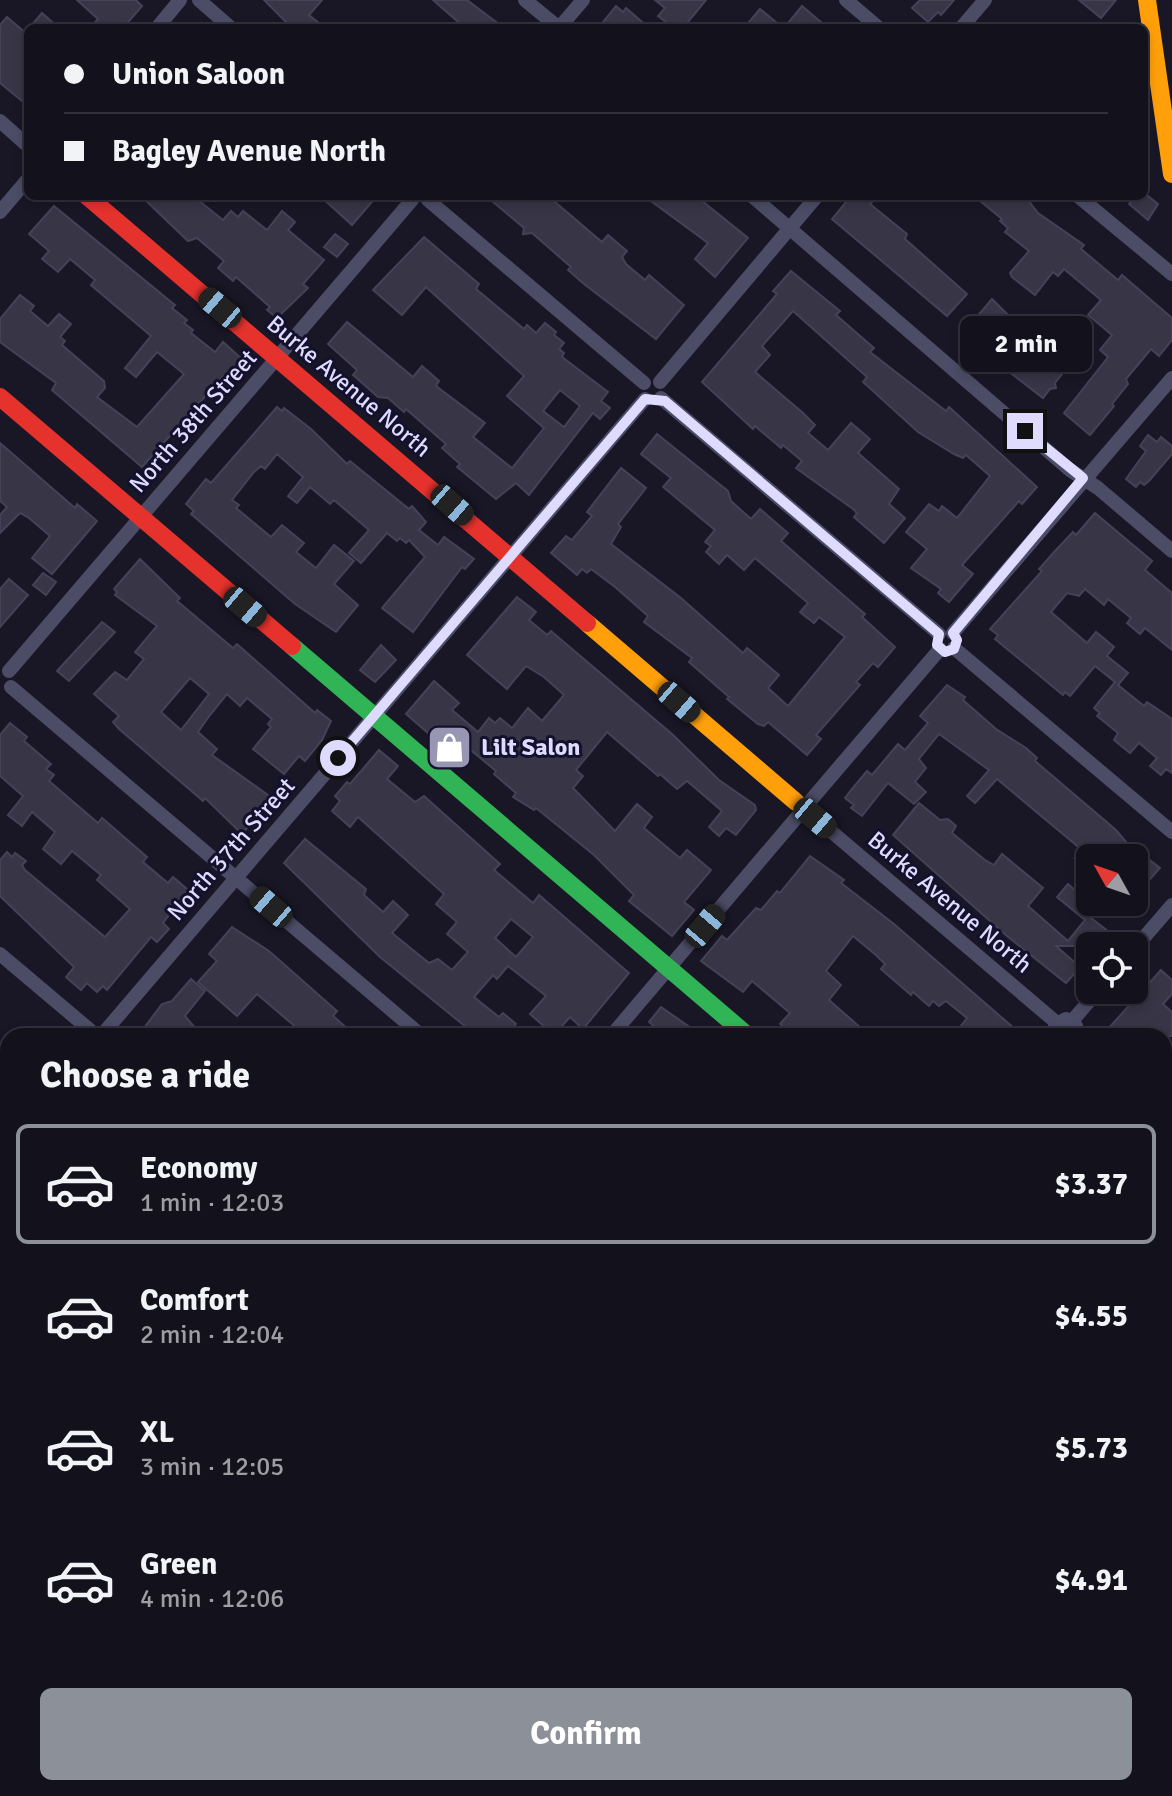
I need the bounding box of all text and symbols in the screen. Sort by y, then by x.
text: Union Saloon [112,56,285,93]
text: Bagley Avenue North [112,133,386,170]
car [194,283,246,333]
street label: Burke Avenue North [261,309,437,463]
callout: 2 min [959,315,1091,371]
text: 2 min [995,328,1057,360]
street label: North 38th Street [123,343,263,499]
route end [1007,413,1043,449]
car [426,480,478,530]
car [219,582,271,632]
car [653,677,705,727]
shop icon: Lilt Salon [426,723,474,771]
place label: Lilt Salon [481,732,580,762]
route start [320,740,356,776]
street label: North 37th Street [161,771,301,927]
car [789,793,841,843]
street label: Burke Avenue North [862,825,1038,979]
north arrow [1076,844,1148,916]
map controls [1076,844,1148,1004]
car [245,882,297,932]
car [680,900,730,952]
button: locate [1076,932,1148,1004]
text: Choose a ride [40,1053,250,1098]
icon: car [44,1148,116,1220]
text: Economy [140,1150,257,1187]
text: $3.37 [1055,1166,1128,1203]
text: 1 min · 12:03 [140,1187,284,1219]
icon: car [44,1280,116,1352]
text: Comfort [140,1282,249,1319]
text: $4.55 [1055,1298,1128,1335]
text: 2 min · 12:04 [140,1319,284,1351]
icon: car [44,1412,116,1484]
text: XL [140,1414,174,1451]
text: $5.73 [1055,1430,1128,1467]
text: 3 min · 12:05 [140,1451,284,1483]
icon: car [44,1544,116,1616]
text: Green [140,1546,217,1583]
text: $4.91 [1055,1562,1128,1599]
text: 4 min · 12:06 [140,1583,284,1615]
button: Confirm [40,1688,1132,1780]

